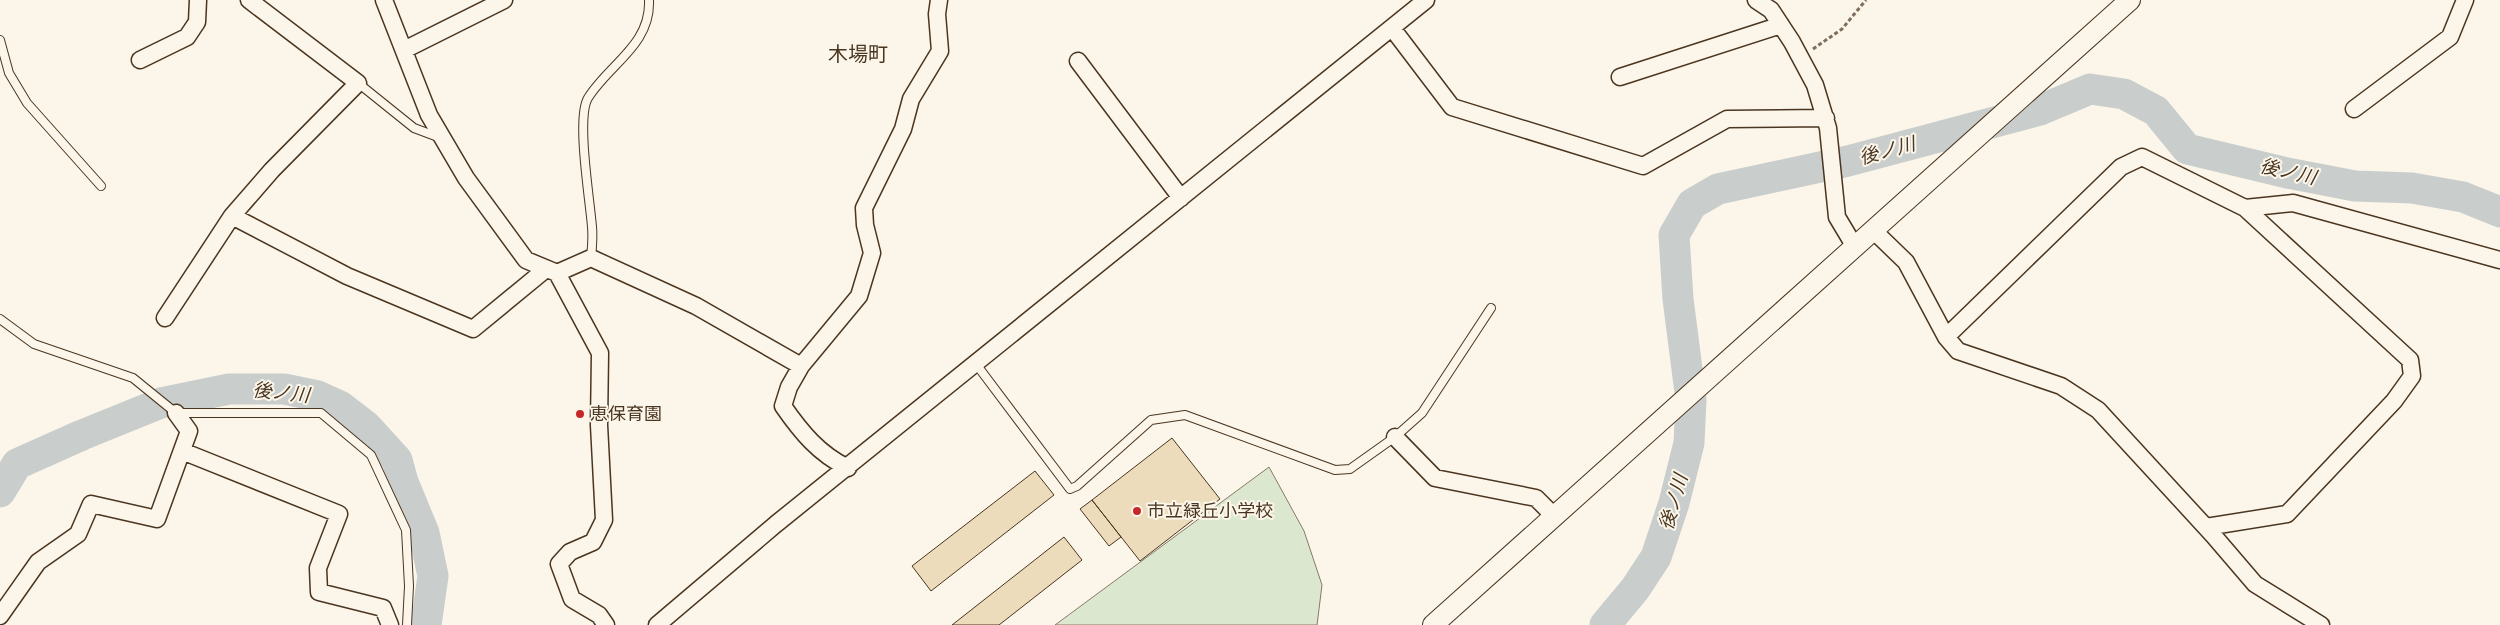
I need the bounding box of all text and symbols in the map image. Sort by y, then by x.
district label: 木場町 [828,41,888,66]
water label: 後ノ川 [1856,131,1920,169]
water label: 後ノ川 [2258,153,2320,190]
water label: 後ノ川 [251,377,313,407]
place label: 恵保育園 [590,402,662,425]
marker: 恵保育園 [574,408,586,420]
water label: 後ノ川 [1654,469,1693,533]
place label: 市立緑丘小学校 [1147,499,1273,522]
marker: 市立緑丘小学校 [1131,505,1143,517]

